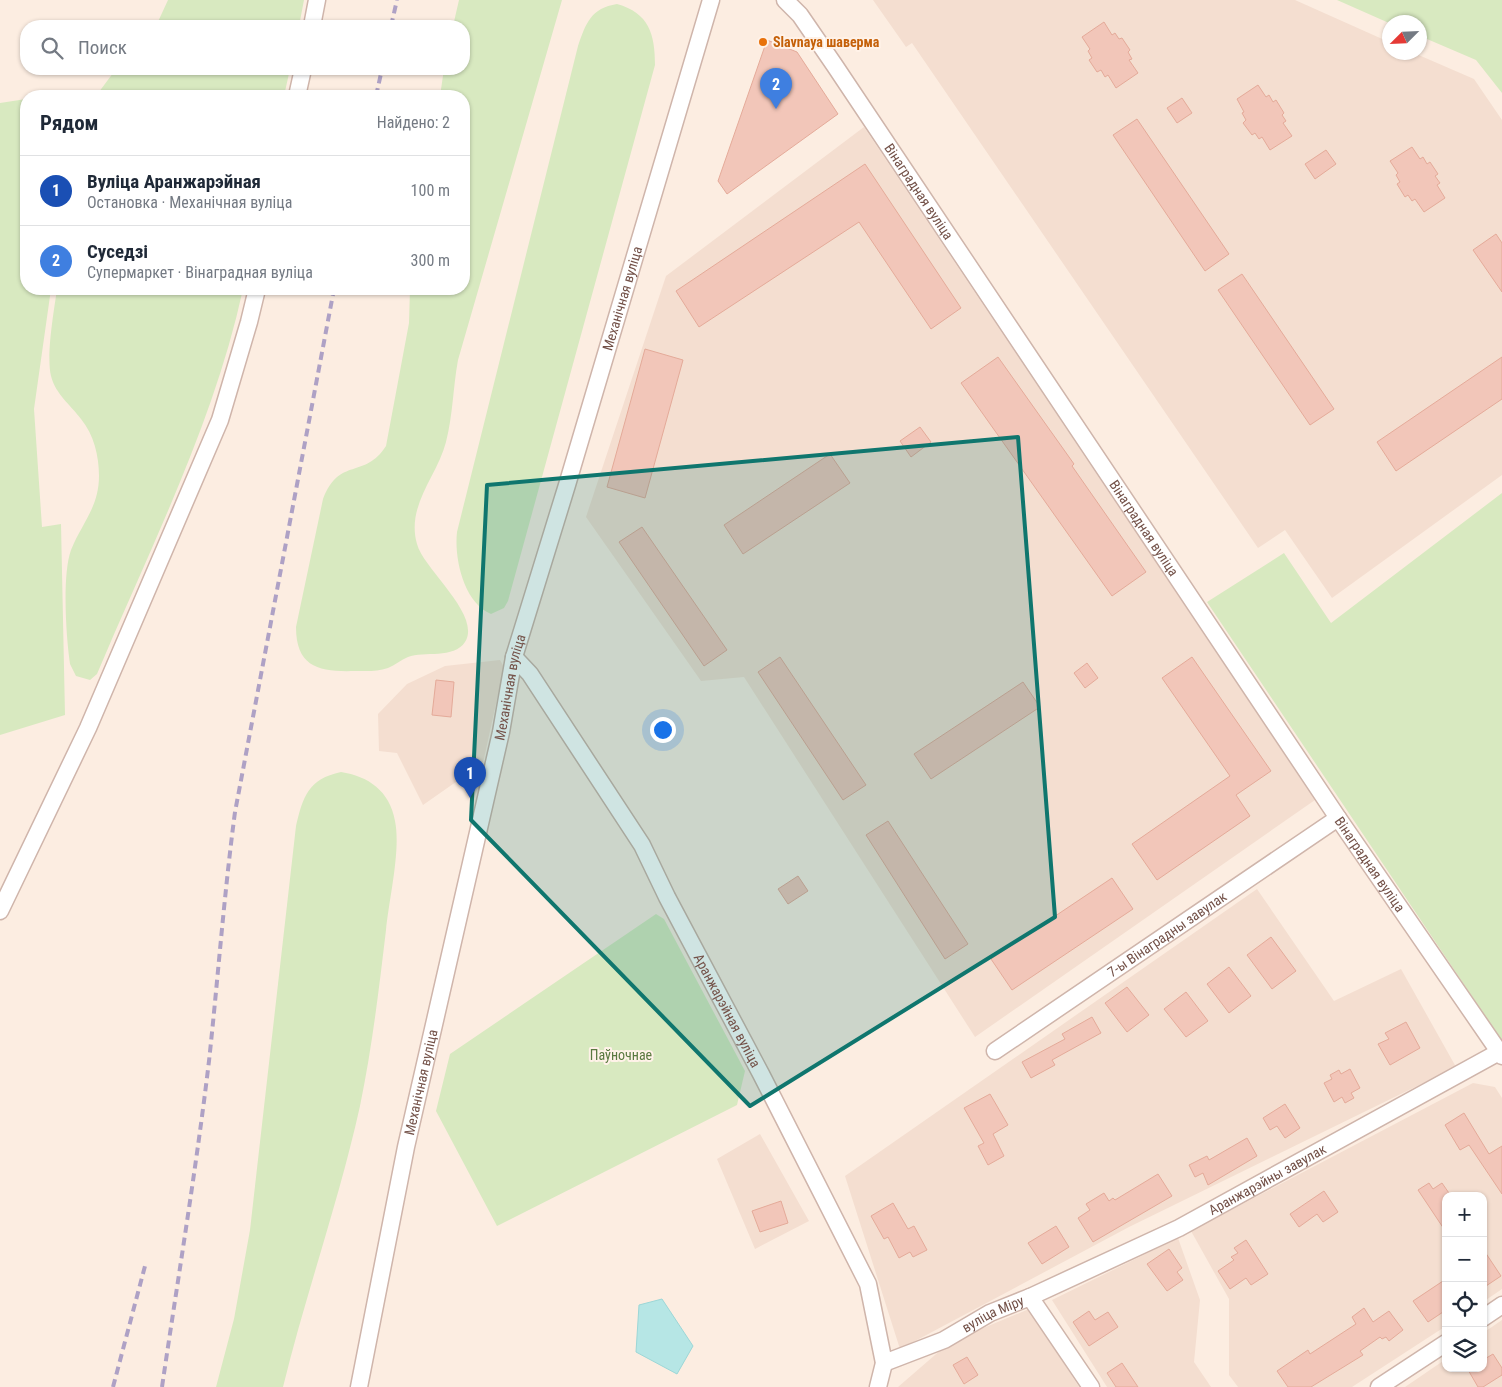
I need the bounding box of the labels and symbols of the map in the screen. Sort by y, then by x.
north arrow [1382,15,1427,60]
place label: Slavnaya шаверма [773,34,880,50]
marker: Slavnaya шаверма [757,36,769,48]
pin: 2 [760,68,792,109]
street label: Вінаградная вуліца [881,141,957,242]
street label: Механічная вуліца [599,244,645,352]
street label: Вінаградная вуліца [1106,477,1182,579]
street label: Механічная вуліца [491,632,529,742]
your location [650,717,676,743]
pin: 1 [454,757,486,798]
street label: Вінаградная вуліца [1332,814,1408,915]
street label: 7-ы Вінаградны завулак [1105,888,1230,980]
street label: Аранжарэйная вуліца [691,951,764,1070]
street label: Механічная вуліца [401,1028,441,1137]
park label: Паўночнае [590,1047,653,1063]
street label: Аранжарэйны завулак [1206,1141,1329,1218]
street label: вуліца Міру [959,1292,1026,1336]

